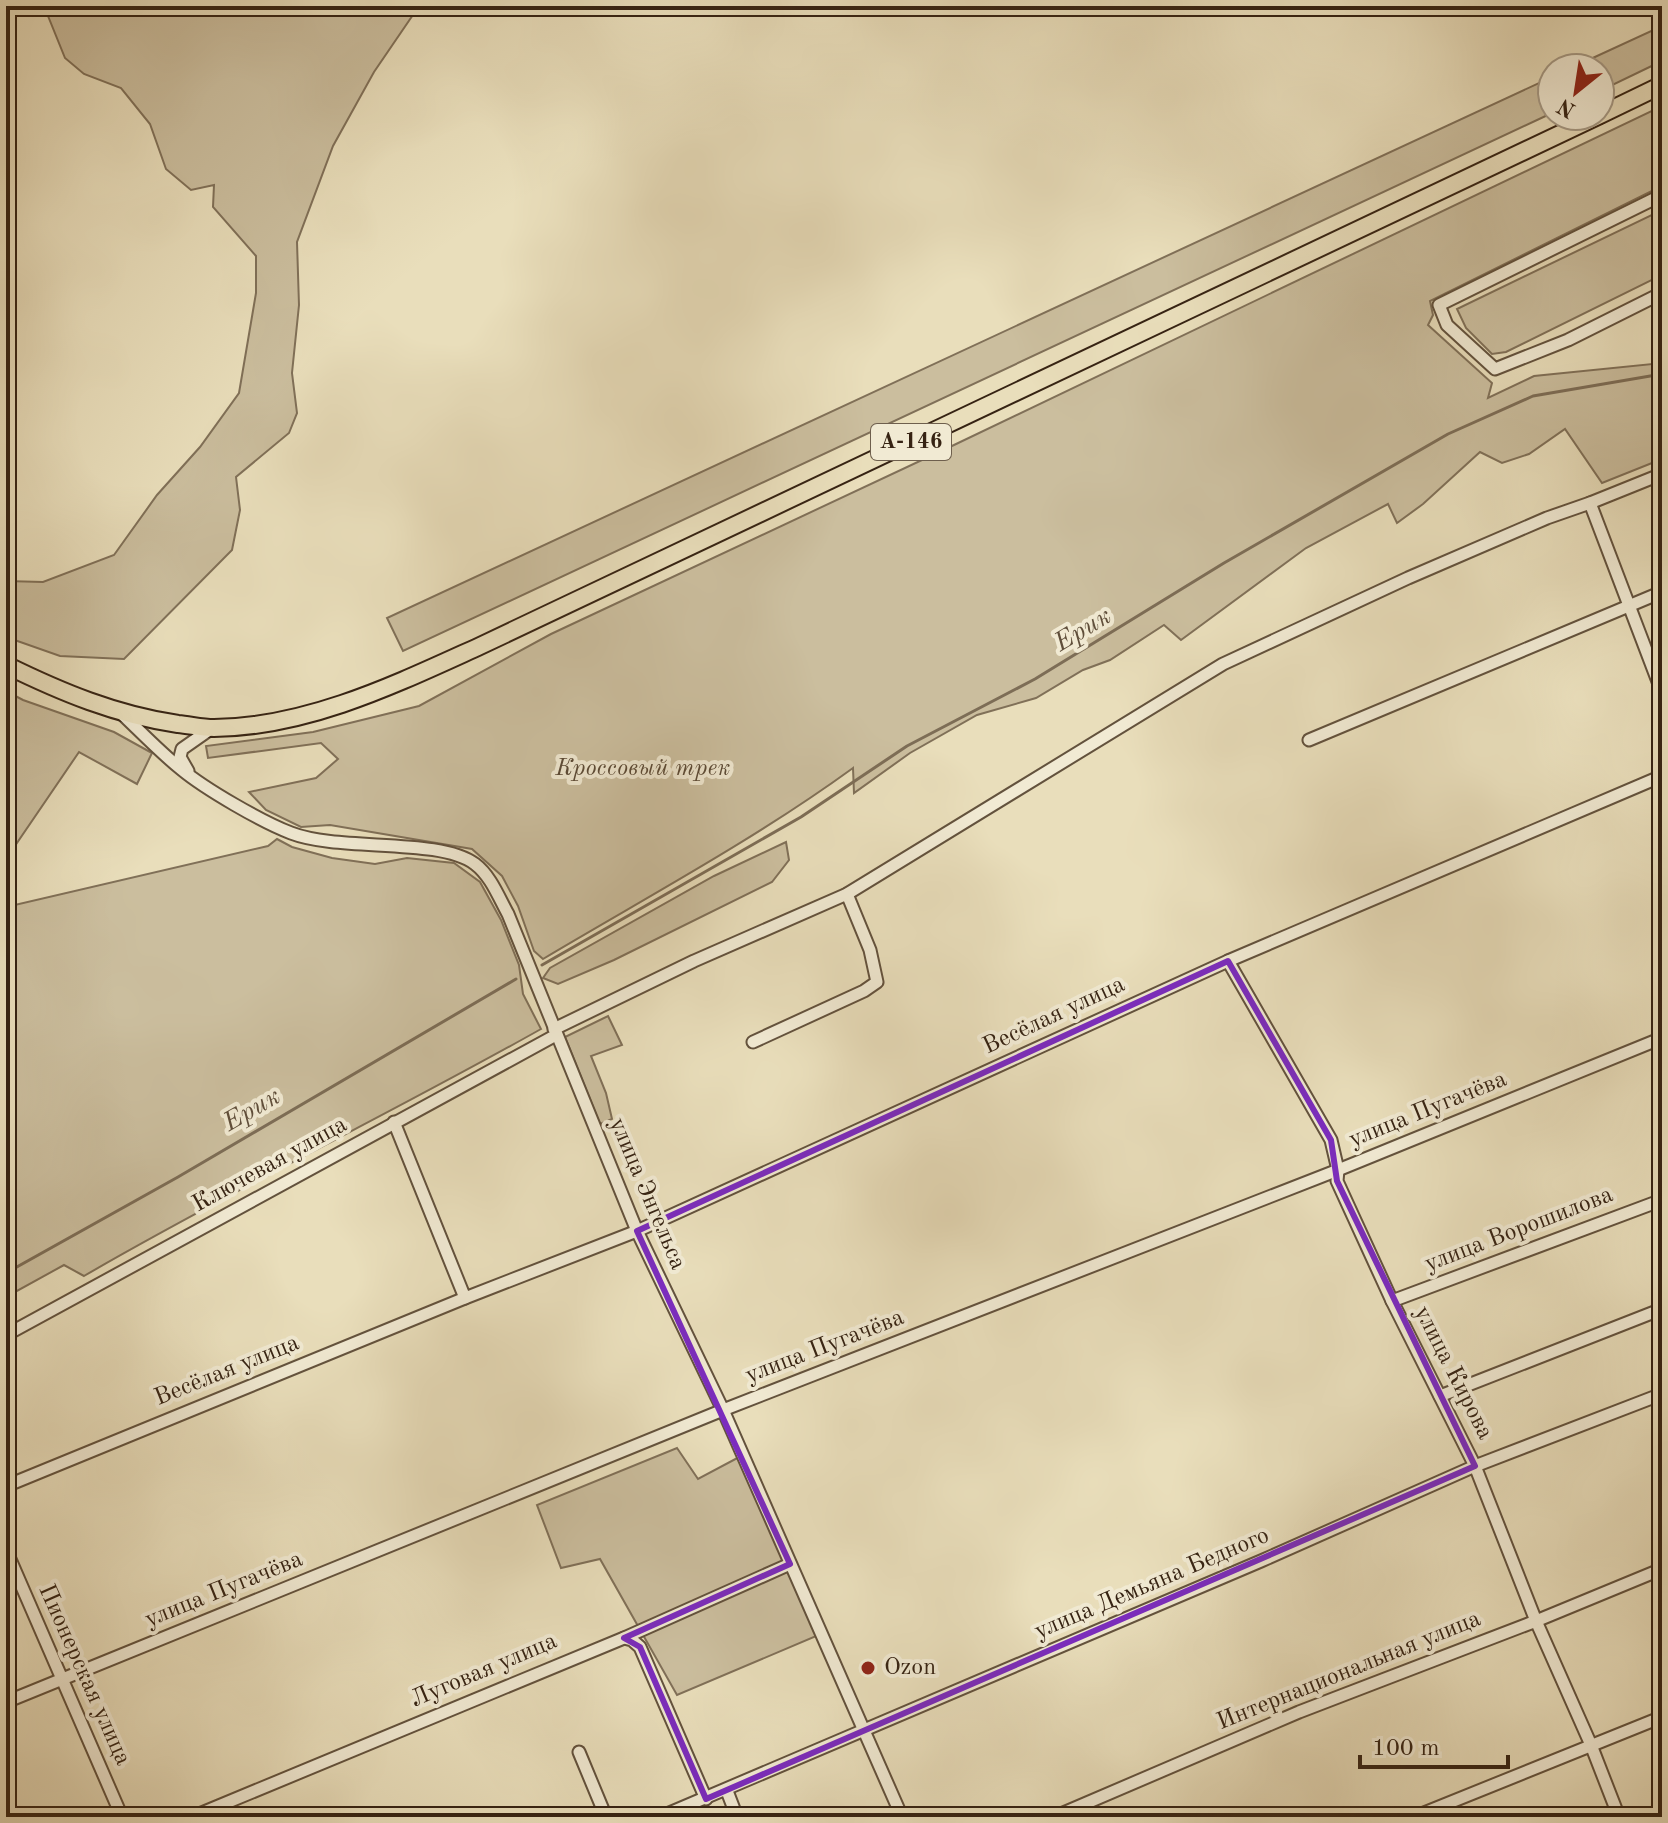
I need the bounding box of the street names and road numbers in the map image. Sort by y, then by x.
road number: А-146 [871,424,951,460]
street label: Весёлая улица [979,973,1129,1059]
street label: улица Пугачёва [1346,1067,1510,1153]
street label: Ключевая улица [189,1113,351,1217]
street label: улица Энгельса [604,1115,690,1274]
street label: улица Ворошилова [1422,1183,1617,1277]
street label: улица Кирова [1409,1302,1497,1444]
street label: улица Пугачёва [742,1306,908,1388]
street label: Весёлая улица [151,1331,303,1411]
street label: улица Демьяна Бедного [1031,1524,1273,1644]
street label: улица Пугачёва [142,1547,306,1633]
street label: Пионерская улица [33,1581,135,1769]
street label: Интернациональная улица [1214,1607,1484,1735]
street label: Луговая улица [407,1629,561,1713]

